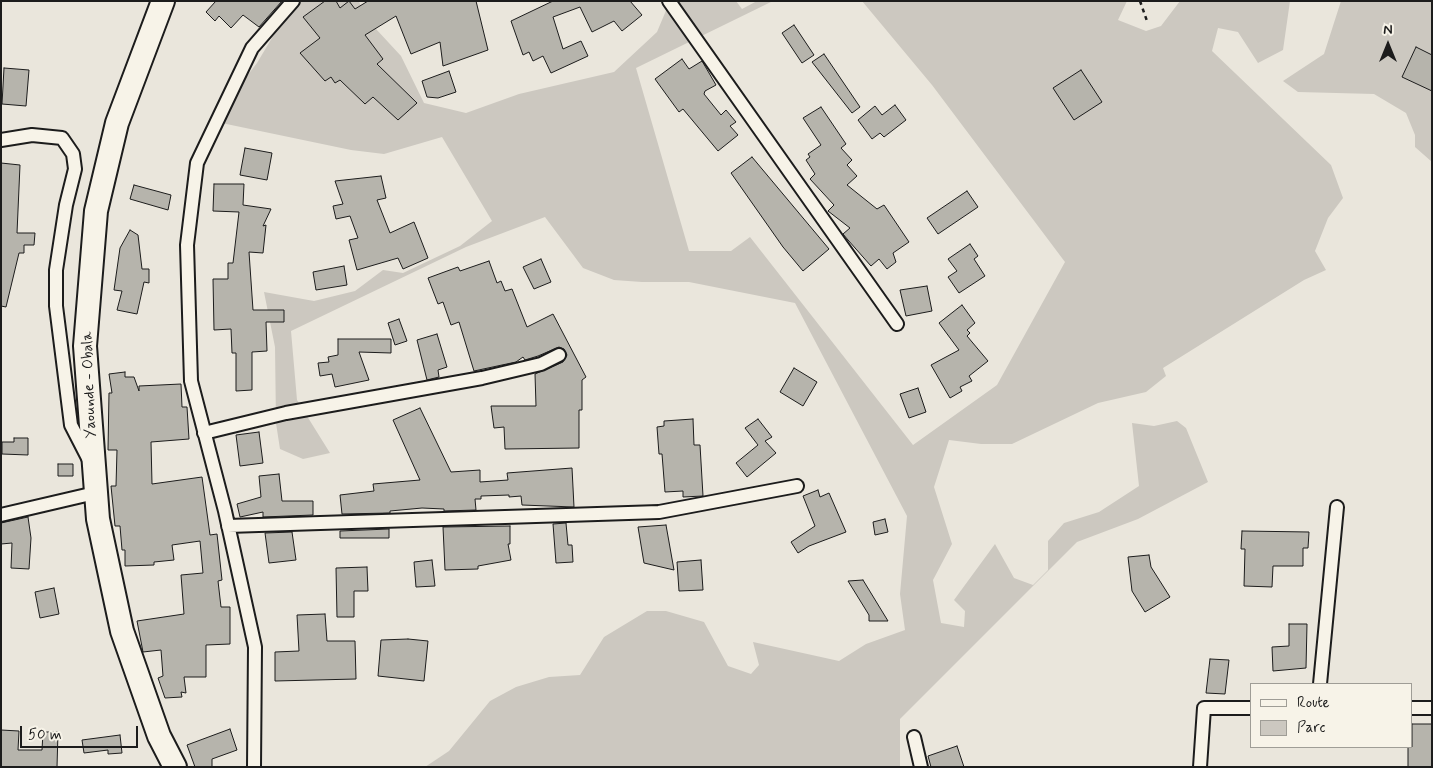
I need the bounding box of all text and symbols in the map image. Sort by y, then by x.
north arrow [1363,20,1413,70]
text: N [1383,21,1393,39]
street label: Yaounde - Obala [79,331,101,439]
legend [1250,683,1413,748]
text: Route [1297,693,1330,713]
scale bar [22,716,140,748]
text: Parc [1297,718,1325,738]
text: 50 m [28,725,62,745]

